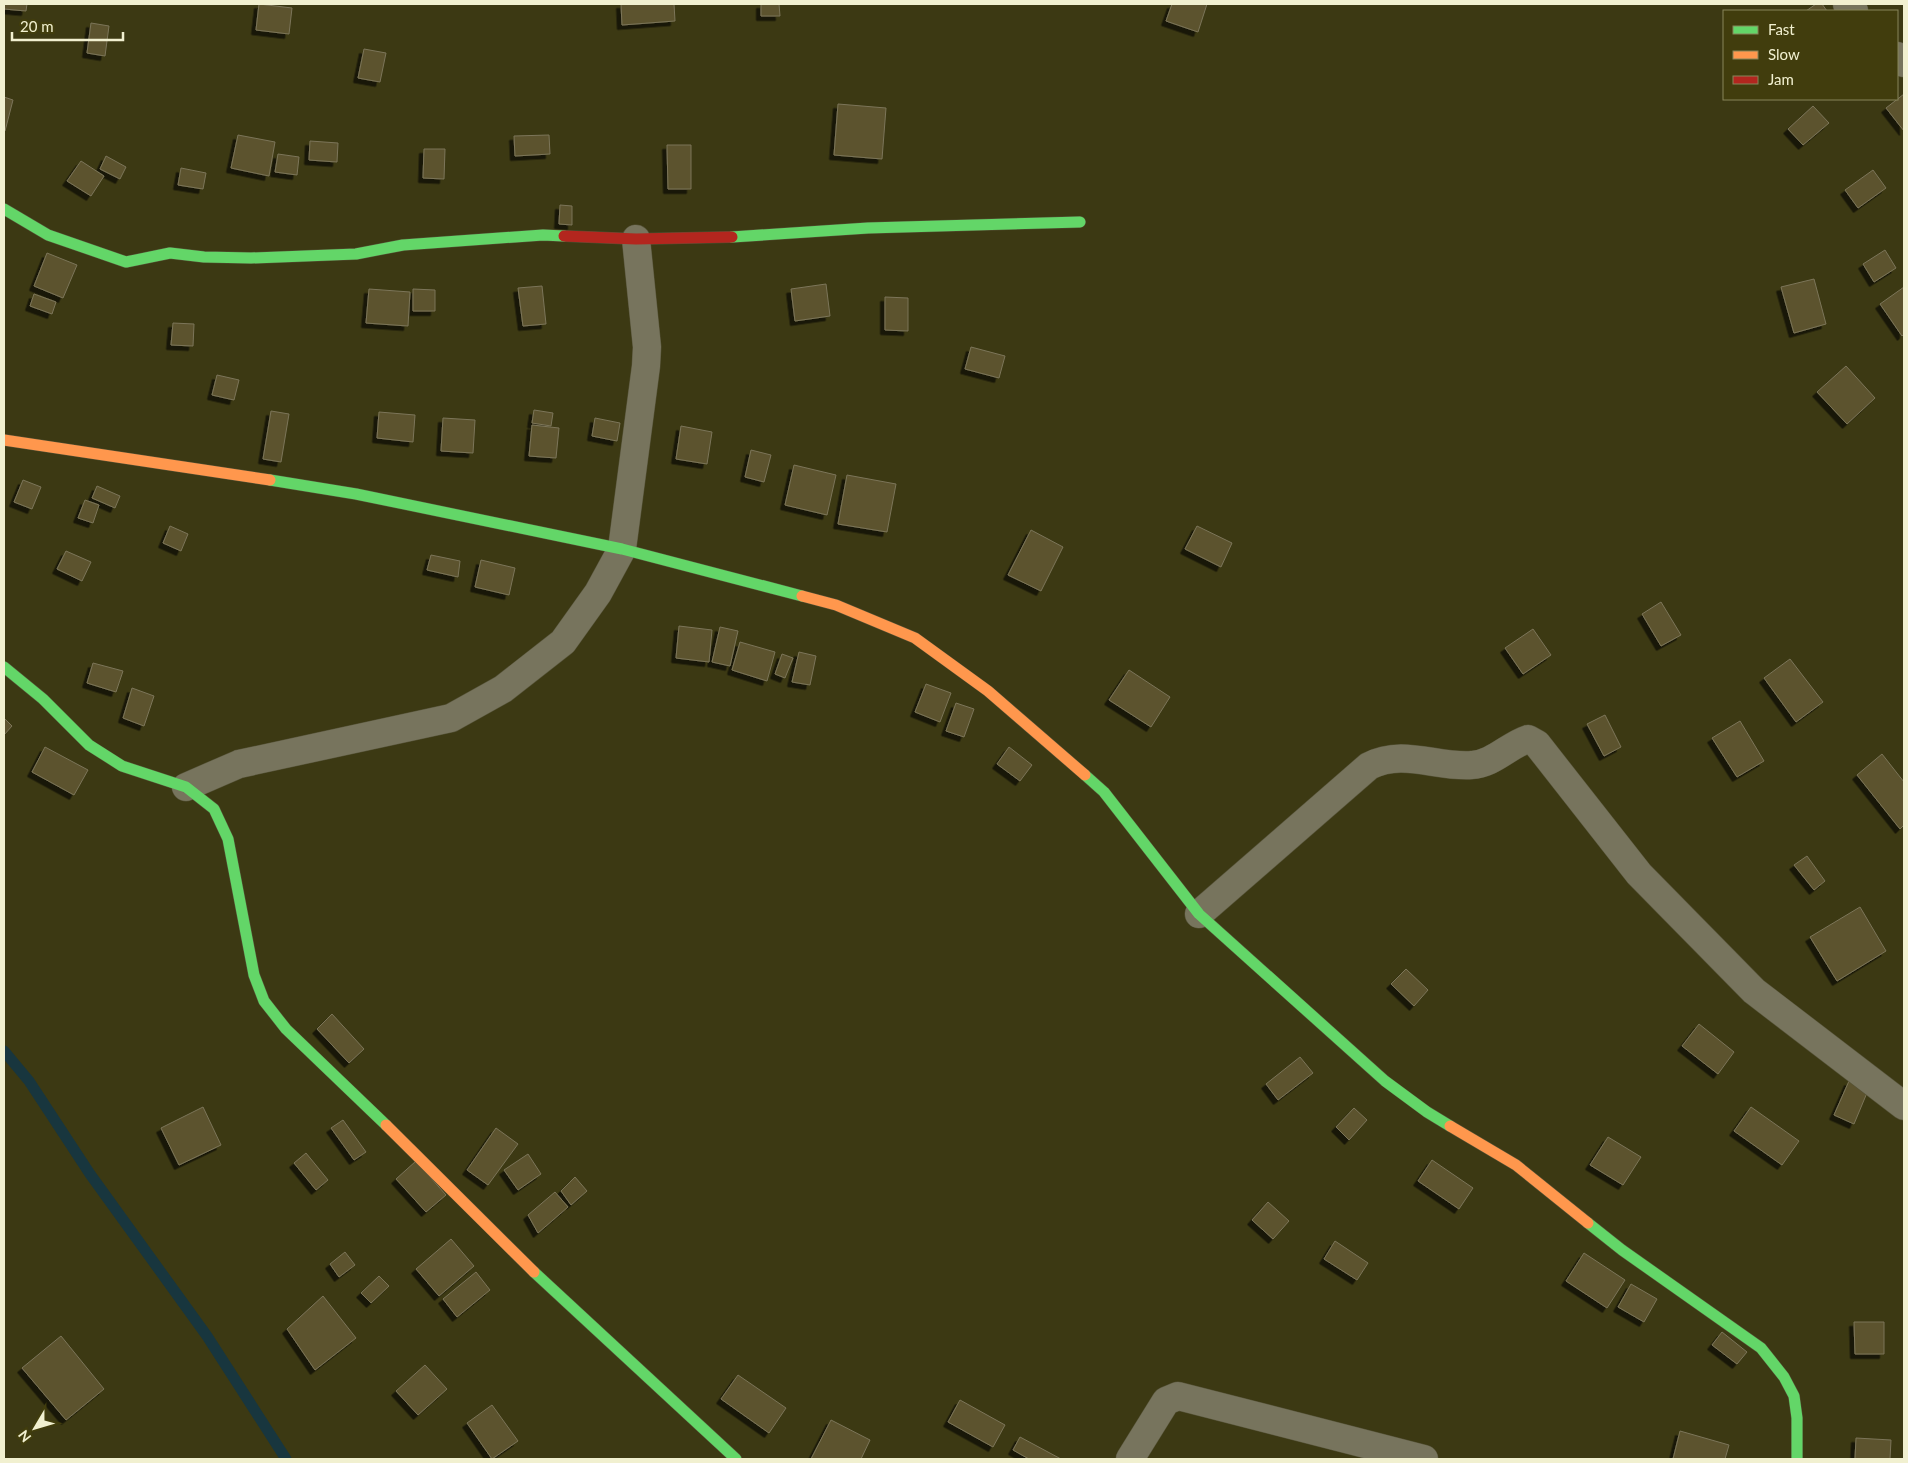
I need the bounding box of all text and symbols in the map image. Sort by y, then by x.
scale bar [12,10,124,42]
legend [1723,10,1898,100]
text: 20 m [20,17,54,35]
text: Fast [1768,20,1795,38]
text: Slow [1768,45,1800,63]
text: Jam [1768,70,1794,88]
north arrow [10,1403,60,1453]
text: N [14,1427,34,1446]

